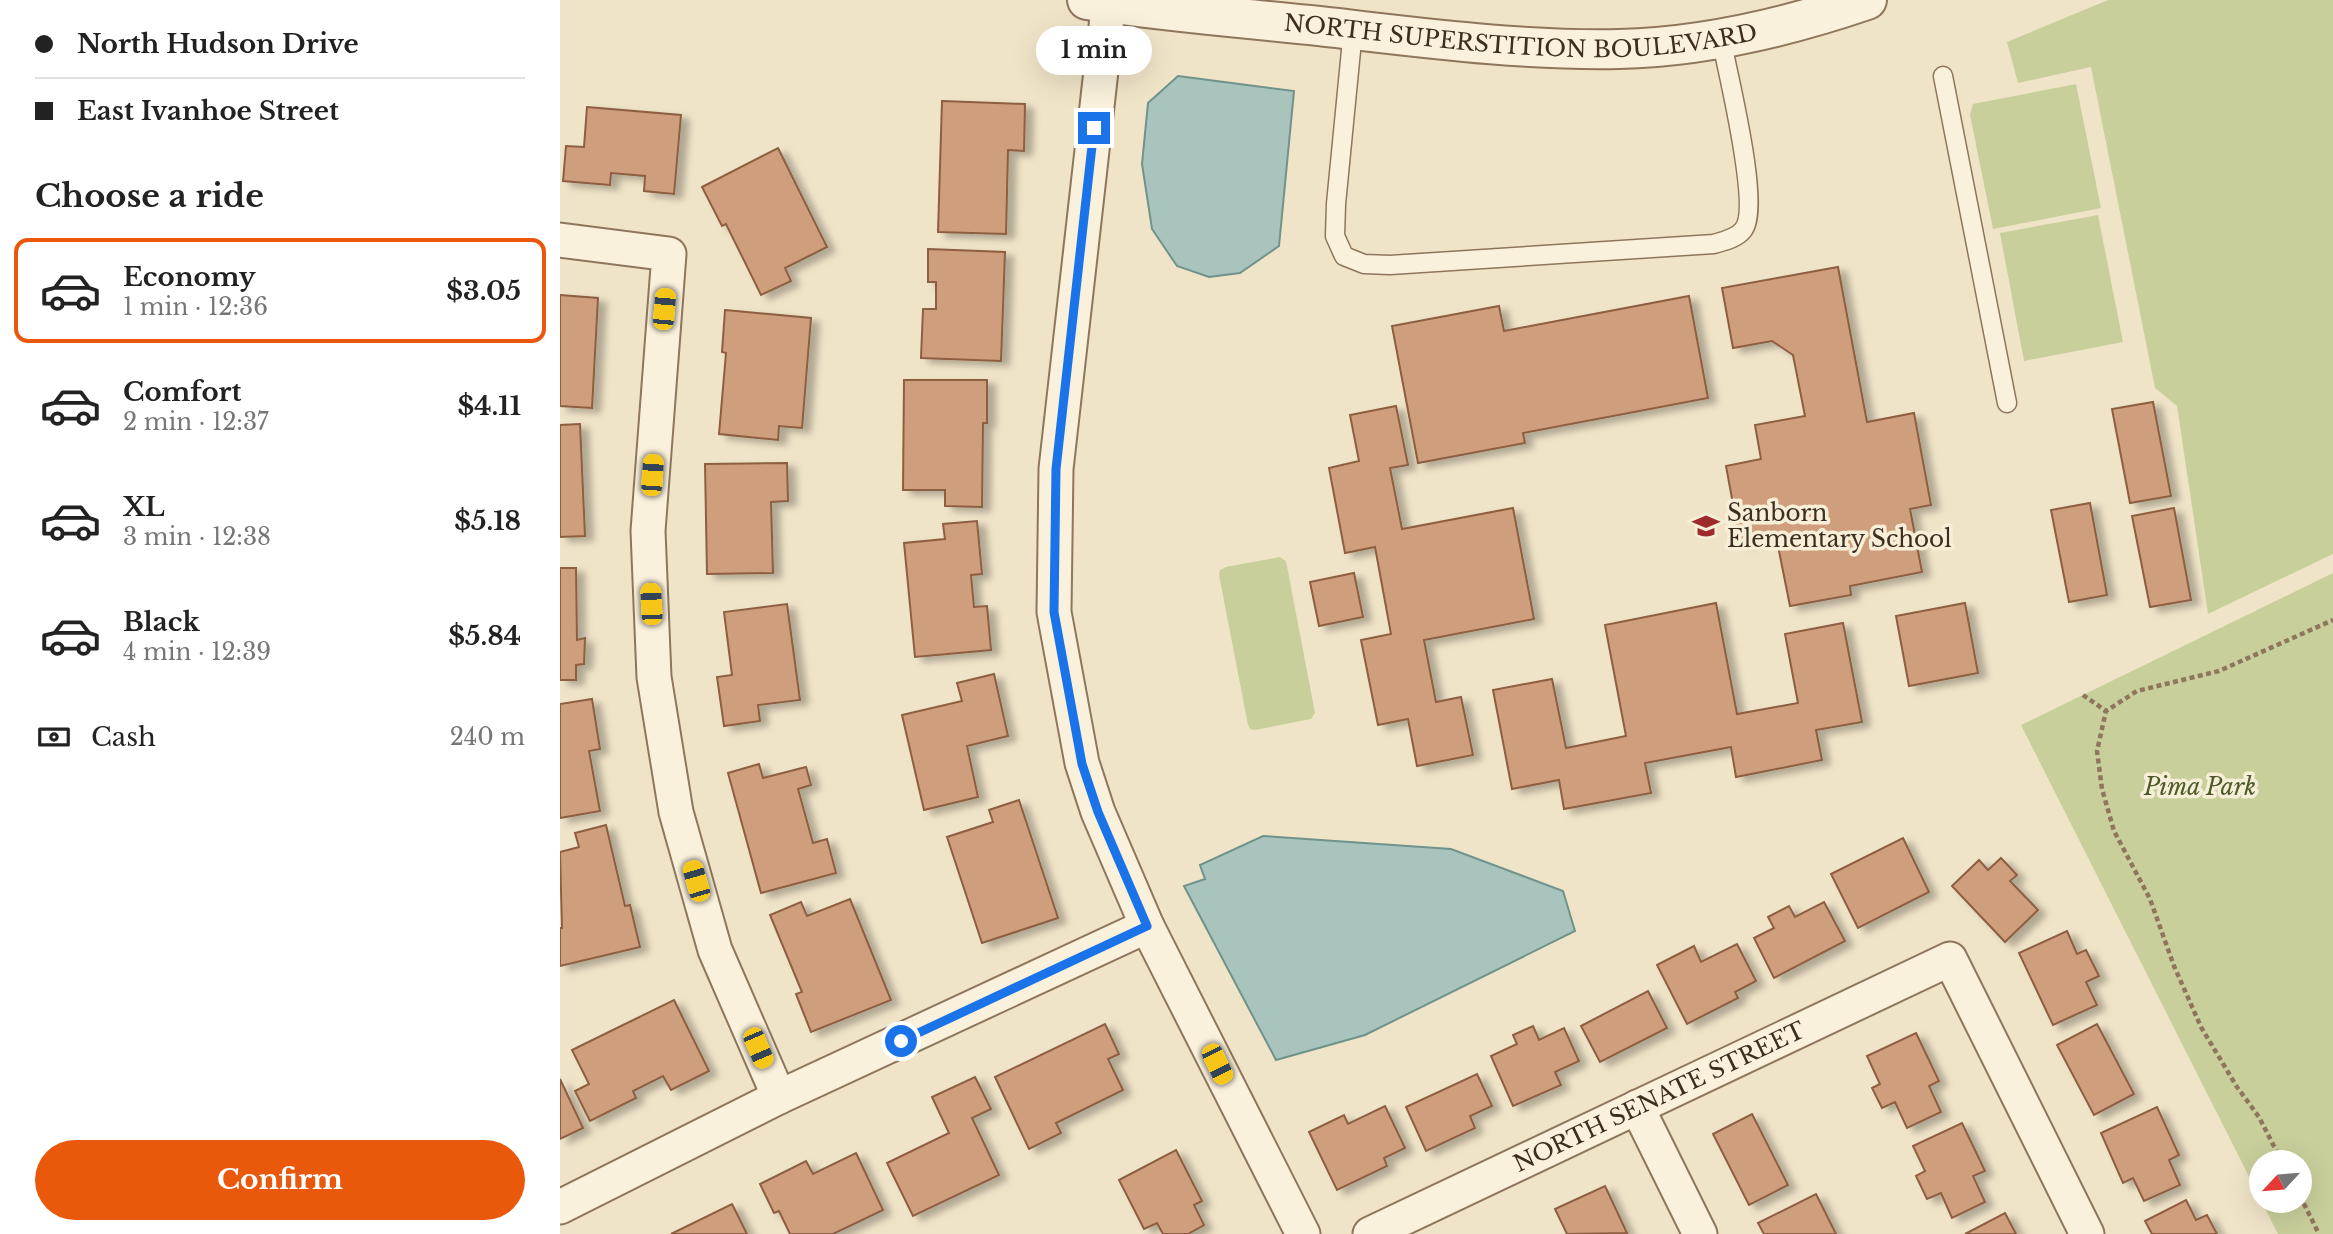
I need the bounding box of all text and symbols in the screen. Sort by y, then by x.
street label: NORTH SUPERSTITION BOULEVARD [1283,9,1760,63]
callout: 1 min [1036,26,1152,76]
text: North Hudson Drive [77,28,359,60]
text: 1 min [1061,36,1127,64]
text: East Ivanhoe Street [77,95,339,127]
route end [1078,112,1110,144]
text: Choose a ride [35,176,264,216]
icon: car [39,259,102,322]
text: Economy [123,261,256,293]
text: $3.05 [446,275,521,307]
car [652,287,677,331]
text: 1 min · 12:36 [123,293,268,321]
icon: car [39,374,102,437]
text: Comfort [123,376,241,408]
text: $4.11 [458,390,521,422]
text: 2 min · 12:37 [123,408,269,436]
car [641,453,664,497]
icon: car [39,489,102,552]
text: XL [123,491,165,523]
place label: Sanborn Elementary School [1727,499,1952,553]
text: $5.18 [454,505,521,537]
school or university icon: Sanborn Elementary School [1691,511,1721,541]
text: 3 min · 12:38 [123,523,271,551]
car [640,582,663,626]
icon: car [39,604,102,667]
text: Black [123,606,200,638]
text: $5.84 [448,620,521,652]
text: 4 min · 12:39 [123,638,271,666]
icon: cash [35,718,73,756]
text: Cash [91,721,156,753]
text: 240 m [450,723,525,751]
park label: Pima Park [2143,773,2256,801]
car [681,858,712,904]
street label: NORTH SENATE STREET [1509,1016,1810,1178]
car [741,1025,776,1071]
route start [885,1025,917,1057]
car [1199,1041,1236,1087]
button: Confirm [35,1140,525,1220]
north arrow [2249,1150,2312,1213]
map controls [2249,1150,2312,1213]

